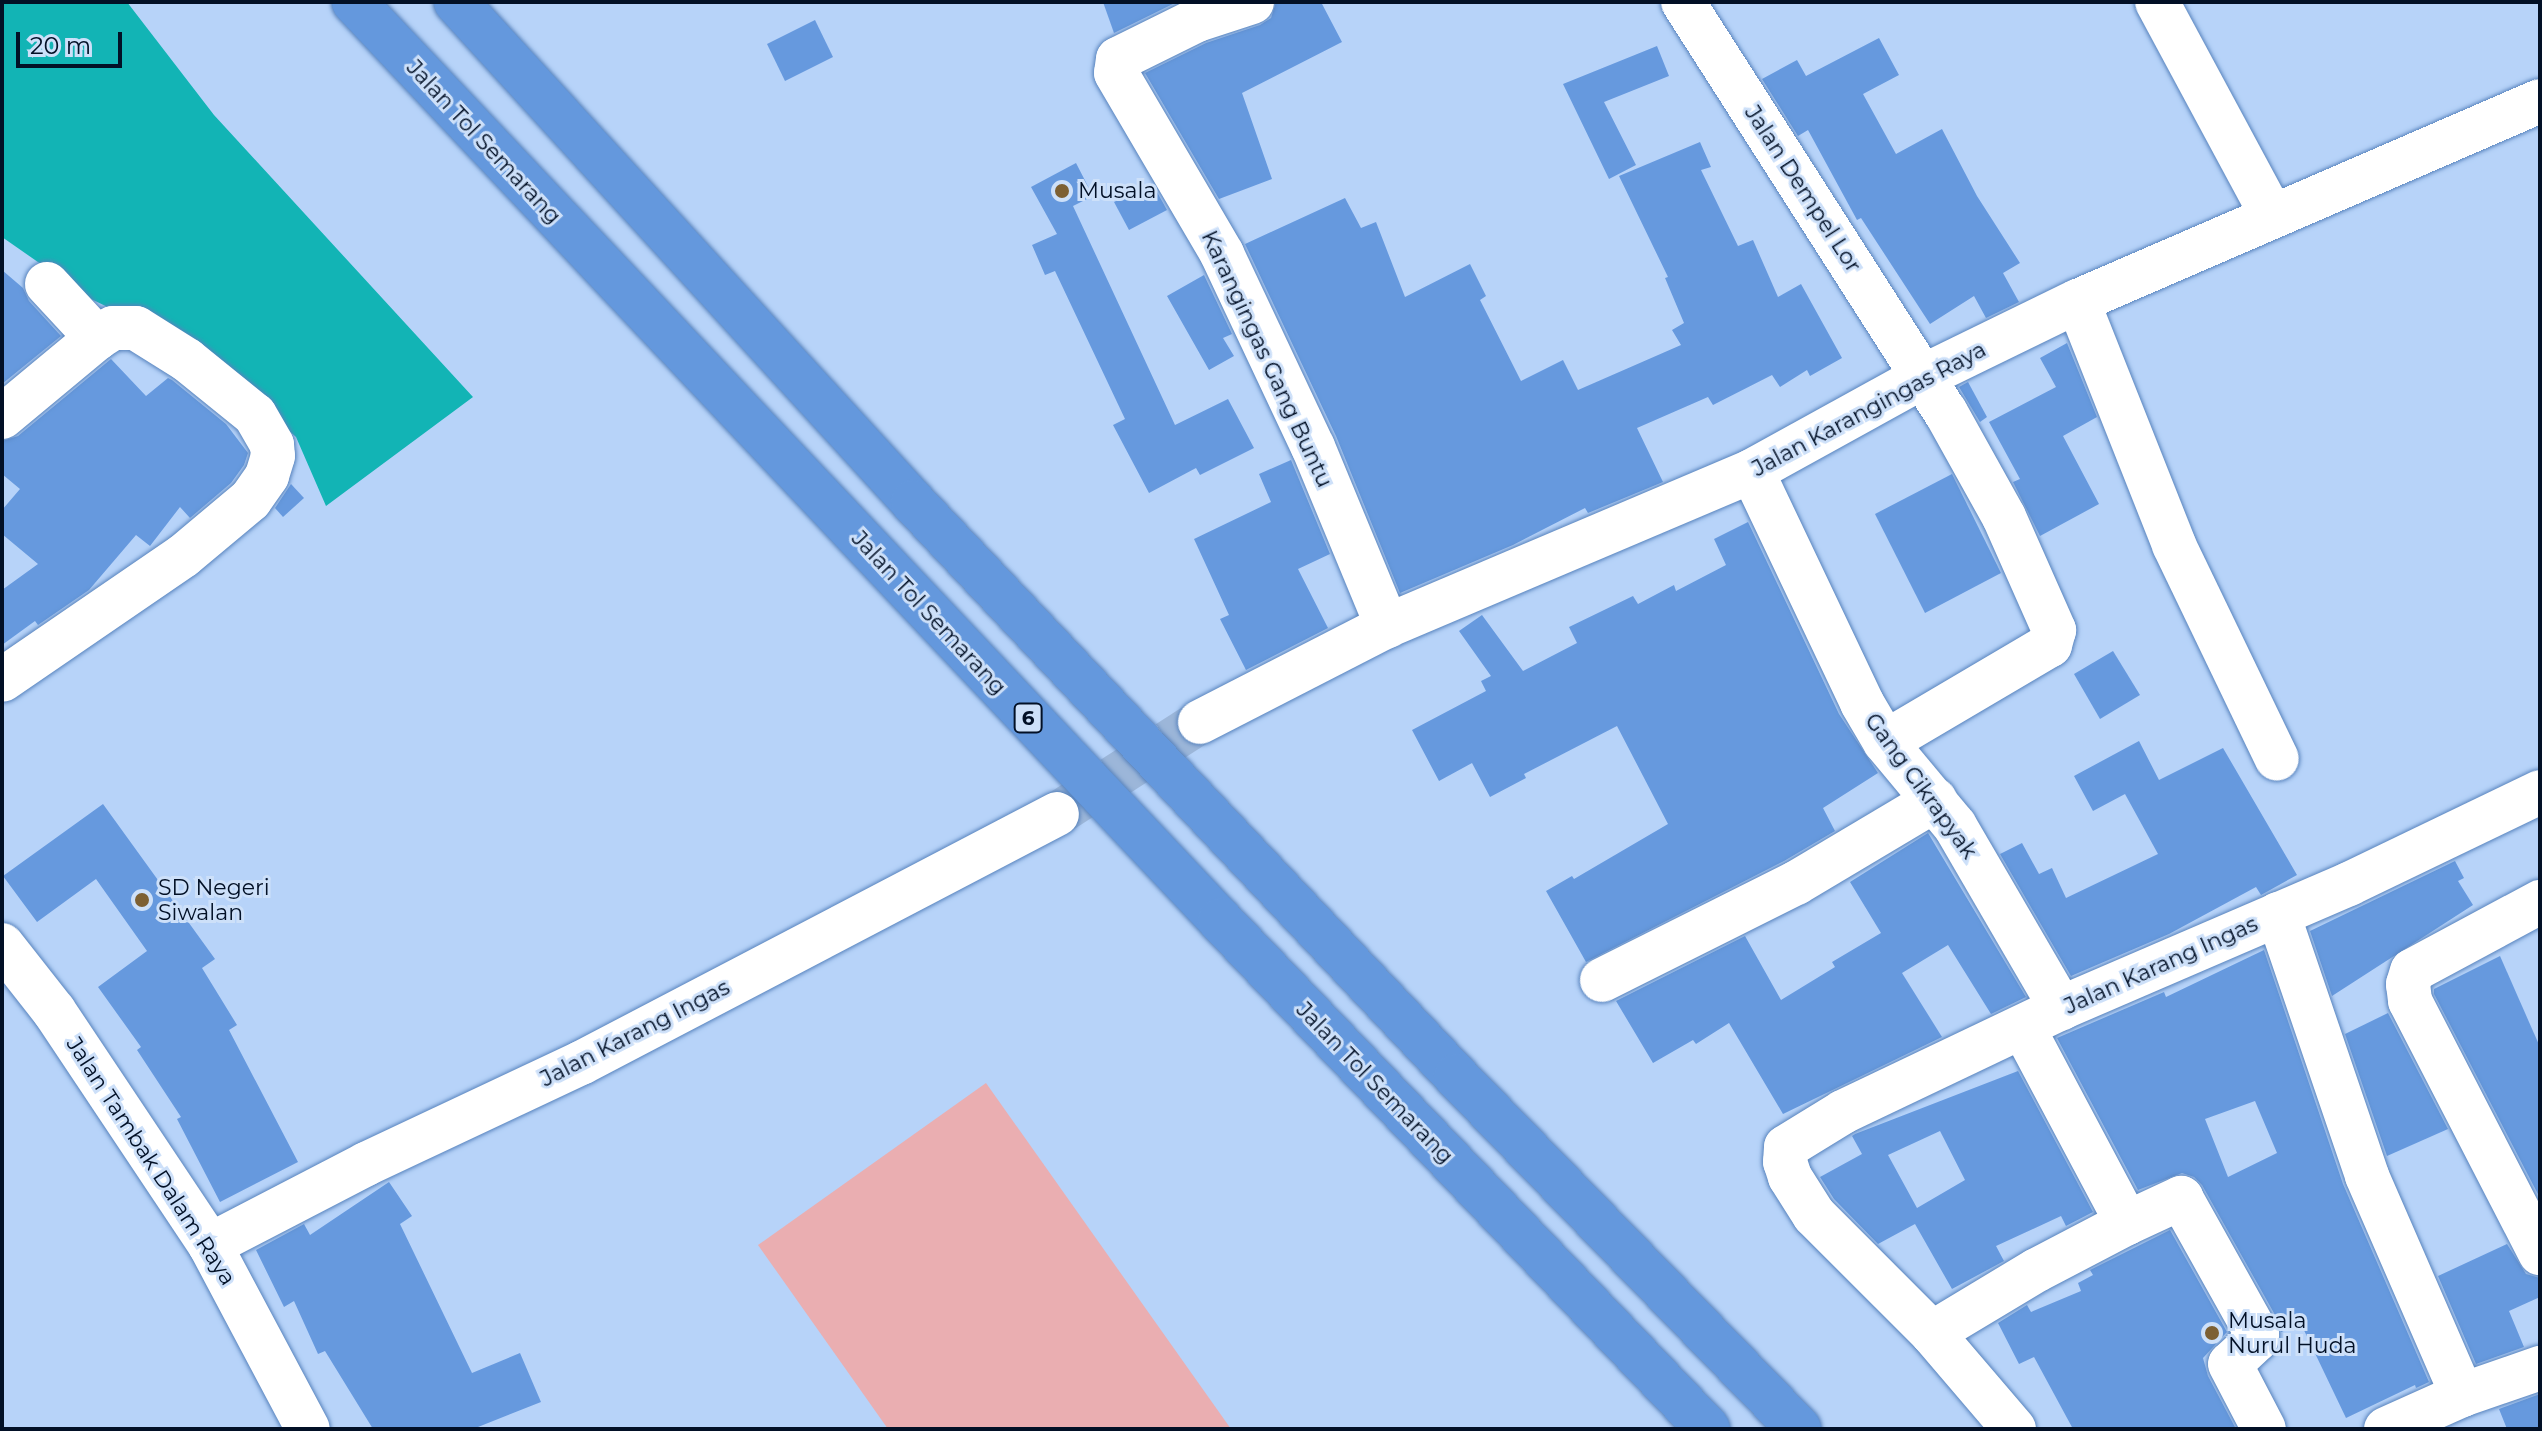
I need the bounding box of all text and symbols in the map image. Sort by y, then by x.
scale bar [20,16,126,66]
text: 20 m [30,31,91,60]
street label: Jalan Tol Semarang [401,55,567,229]
street label: Jalan Dempel Lor [1739,101,1867,277]
place label: Musala [1078,178,1156,204]
marker: Musala [1053,182,1071,200]
street label: Karangingas Gang Buntu [1196,226,1338,492]
street label: Jalan Karangingas Raya [1748,336,1990,482]
street label: Jalan Tol Semarang [846,526,1012,700]
road number: 6 [1012,702,1044,734]
street label: Gang Cikrapyak [1859,708,1983,864]
place label: SD Negeri Siwalan [158,874,270,926]
marker: SD Negeri Siwalan [133,891,151,909]
street label: Jalan Karang Ingas [2060,910,2262,1020]
street label: Jalan Karang Ingas [536,974,734,1092]
street label: Jalan Tol Semarang [1291,997,1459,1169]
street label: Jalan Tambak Dalam Raya [61,1032,241,1290]
place label: Musala Nurul Huda [2228,1307,2357,1358]
marker: Musala Nurul Huda [2203,1324,2221,1342]

